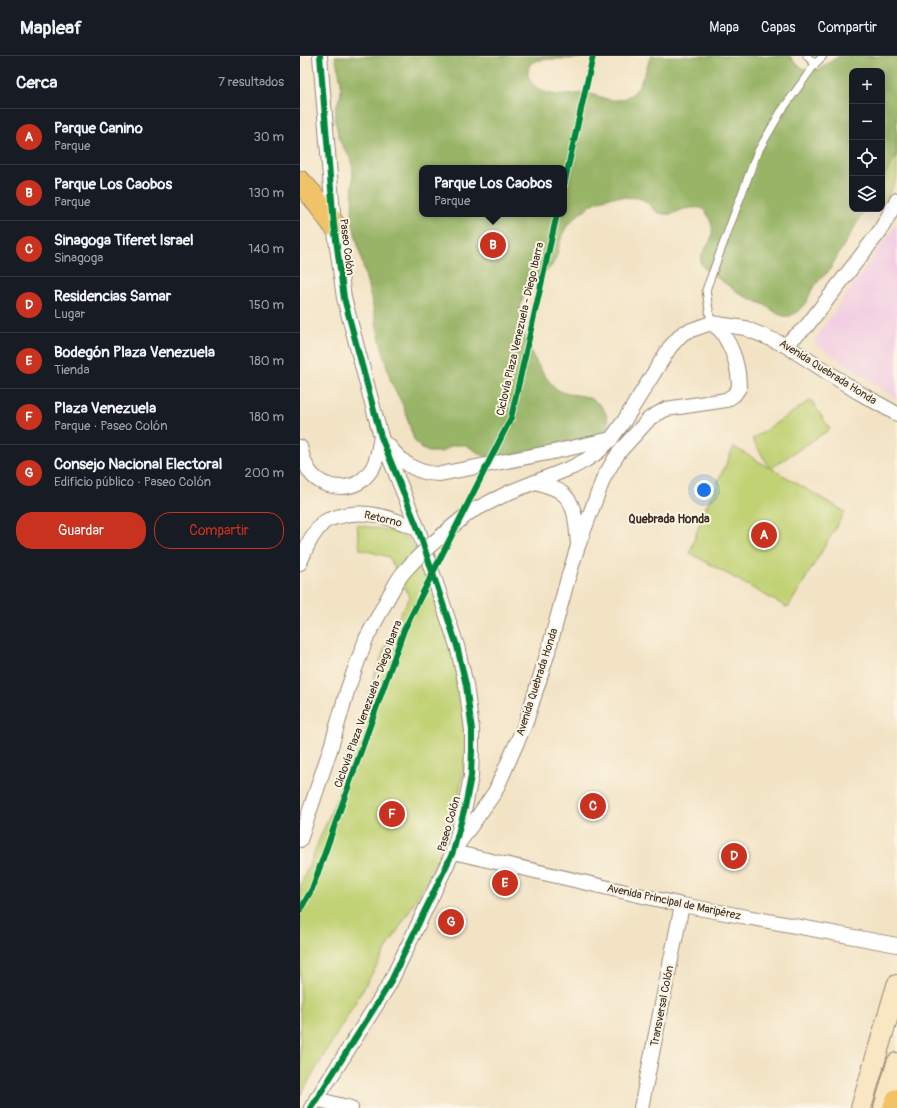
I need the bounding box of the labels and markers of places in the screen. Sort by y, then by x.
pin: B [480,230,506,260]
pin: A [751,520,777,550]
pin: C [580,791,606,821]
pin: F [379,799,405,829]
pin: D [721,841,747,871]
pin: E [492,868,518,898]
pin: G [438,907,464,937]

